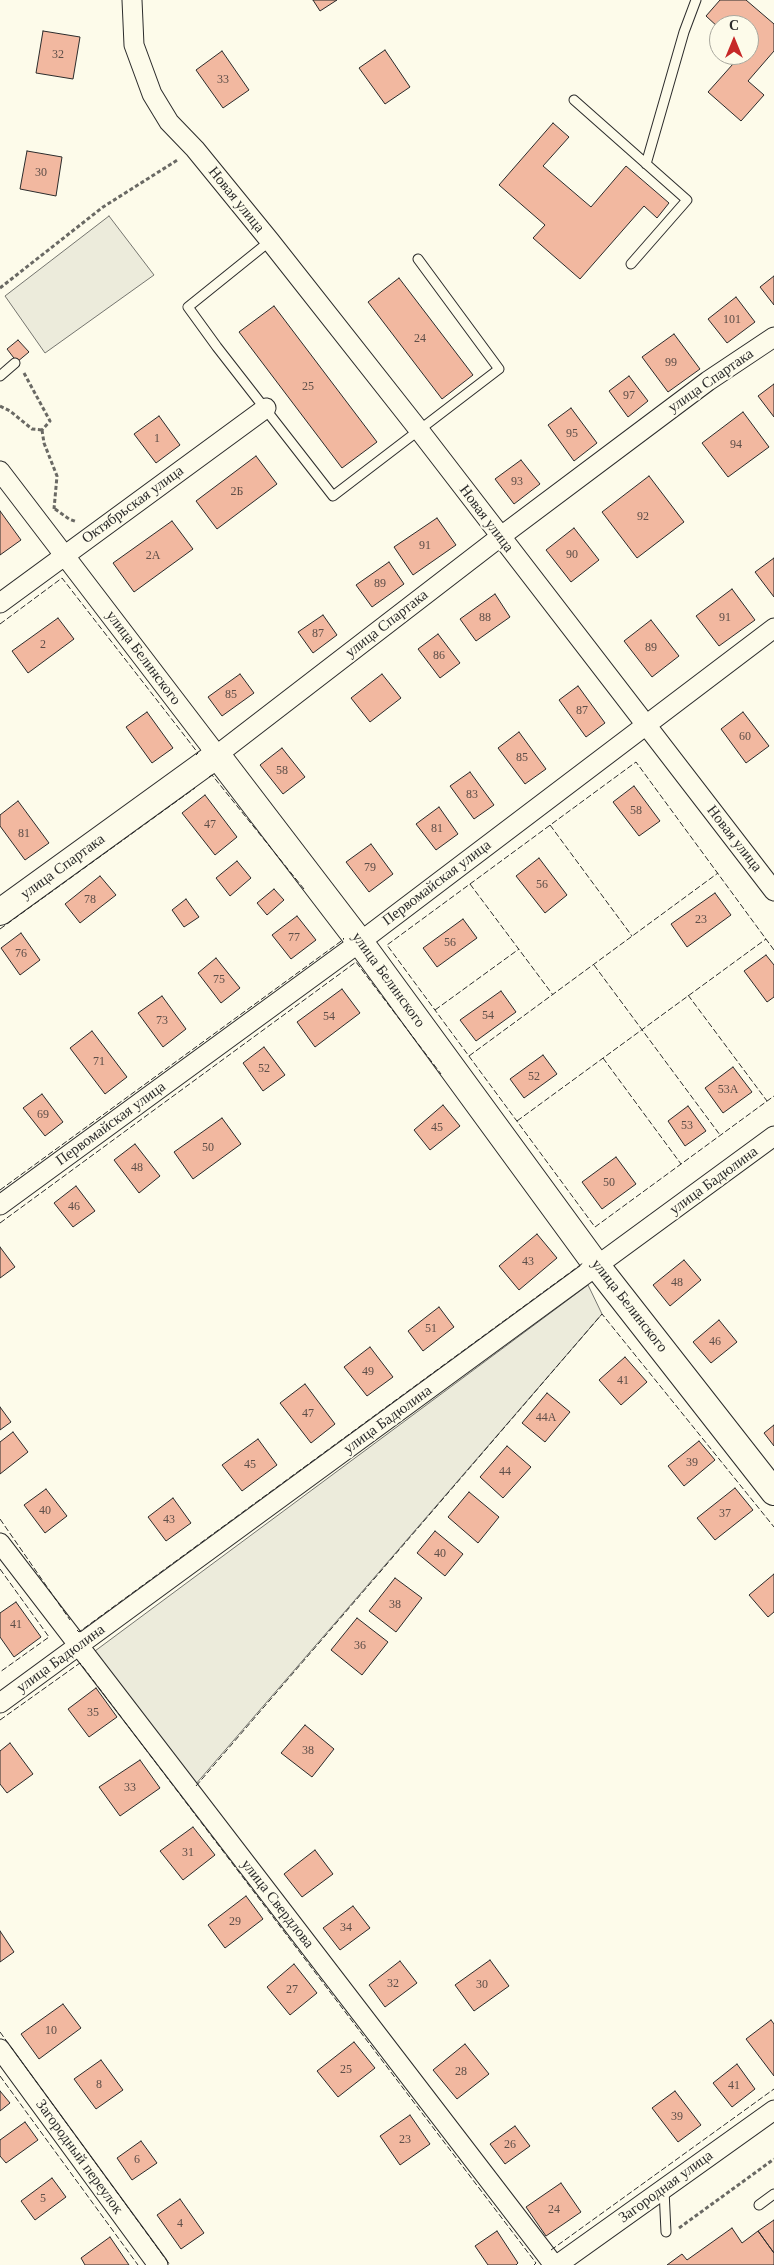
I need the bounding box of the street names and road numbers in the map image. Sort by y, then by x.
street label: Новая улица [204,163,268,237]
street label: улица Спартака [665,345,757,417]
street label: Октябрьская улица [79,462,187,548]
street label: Новая улица [455,482,517,556]
street label: улица Спартака [342,586,432,662]
street label: улица Белинского [102,607,184,709]
street label: Новая улица [702,802,766,876]
street label: улица Спартака [17,830,109,904]
street label: Первомайская улица [379,836,495,930]
street label: улица Белинского [347,929,429,1031]
street label: Первомайская улица [53,1078,169,1170]
street label: улица Бадюлина [666,1143,762,1219]
street label: улица Белинского [587,1256,671,1356]
street label: улица Бадюлина [340,1382,436,1458]
street label: улица Бадюлина [13,1621,109,1697]
street label: улица Свердлова [237,1856,317,1952]
street label: Загородный переулок [31,2096,127,2218]
street label: Загородная улица [615,2147,717,2227]

